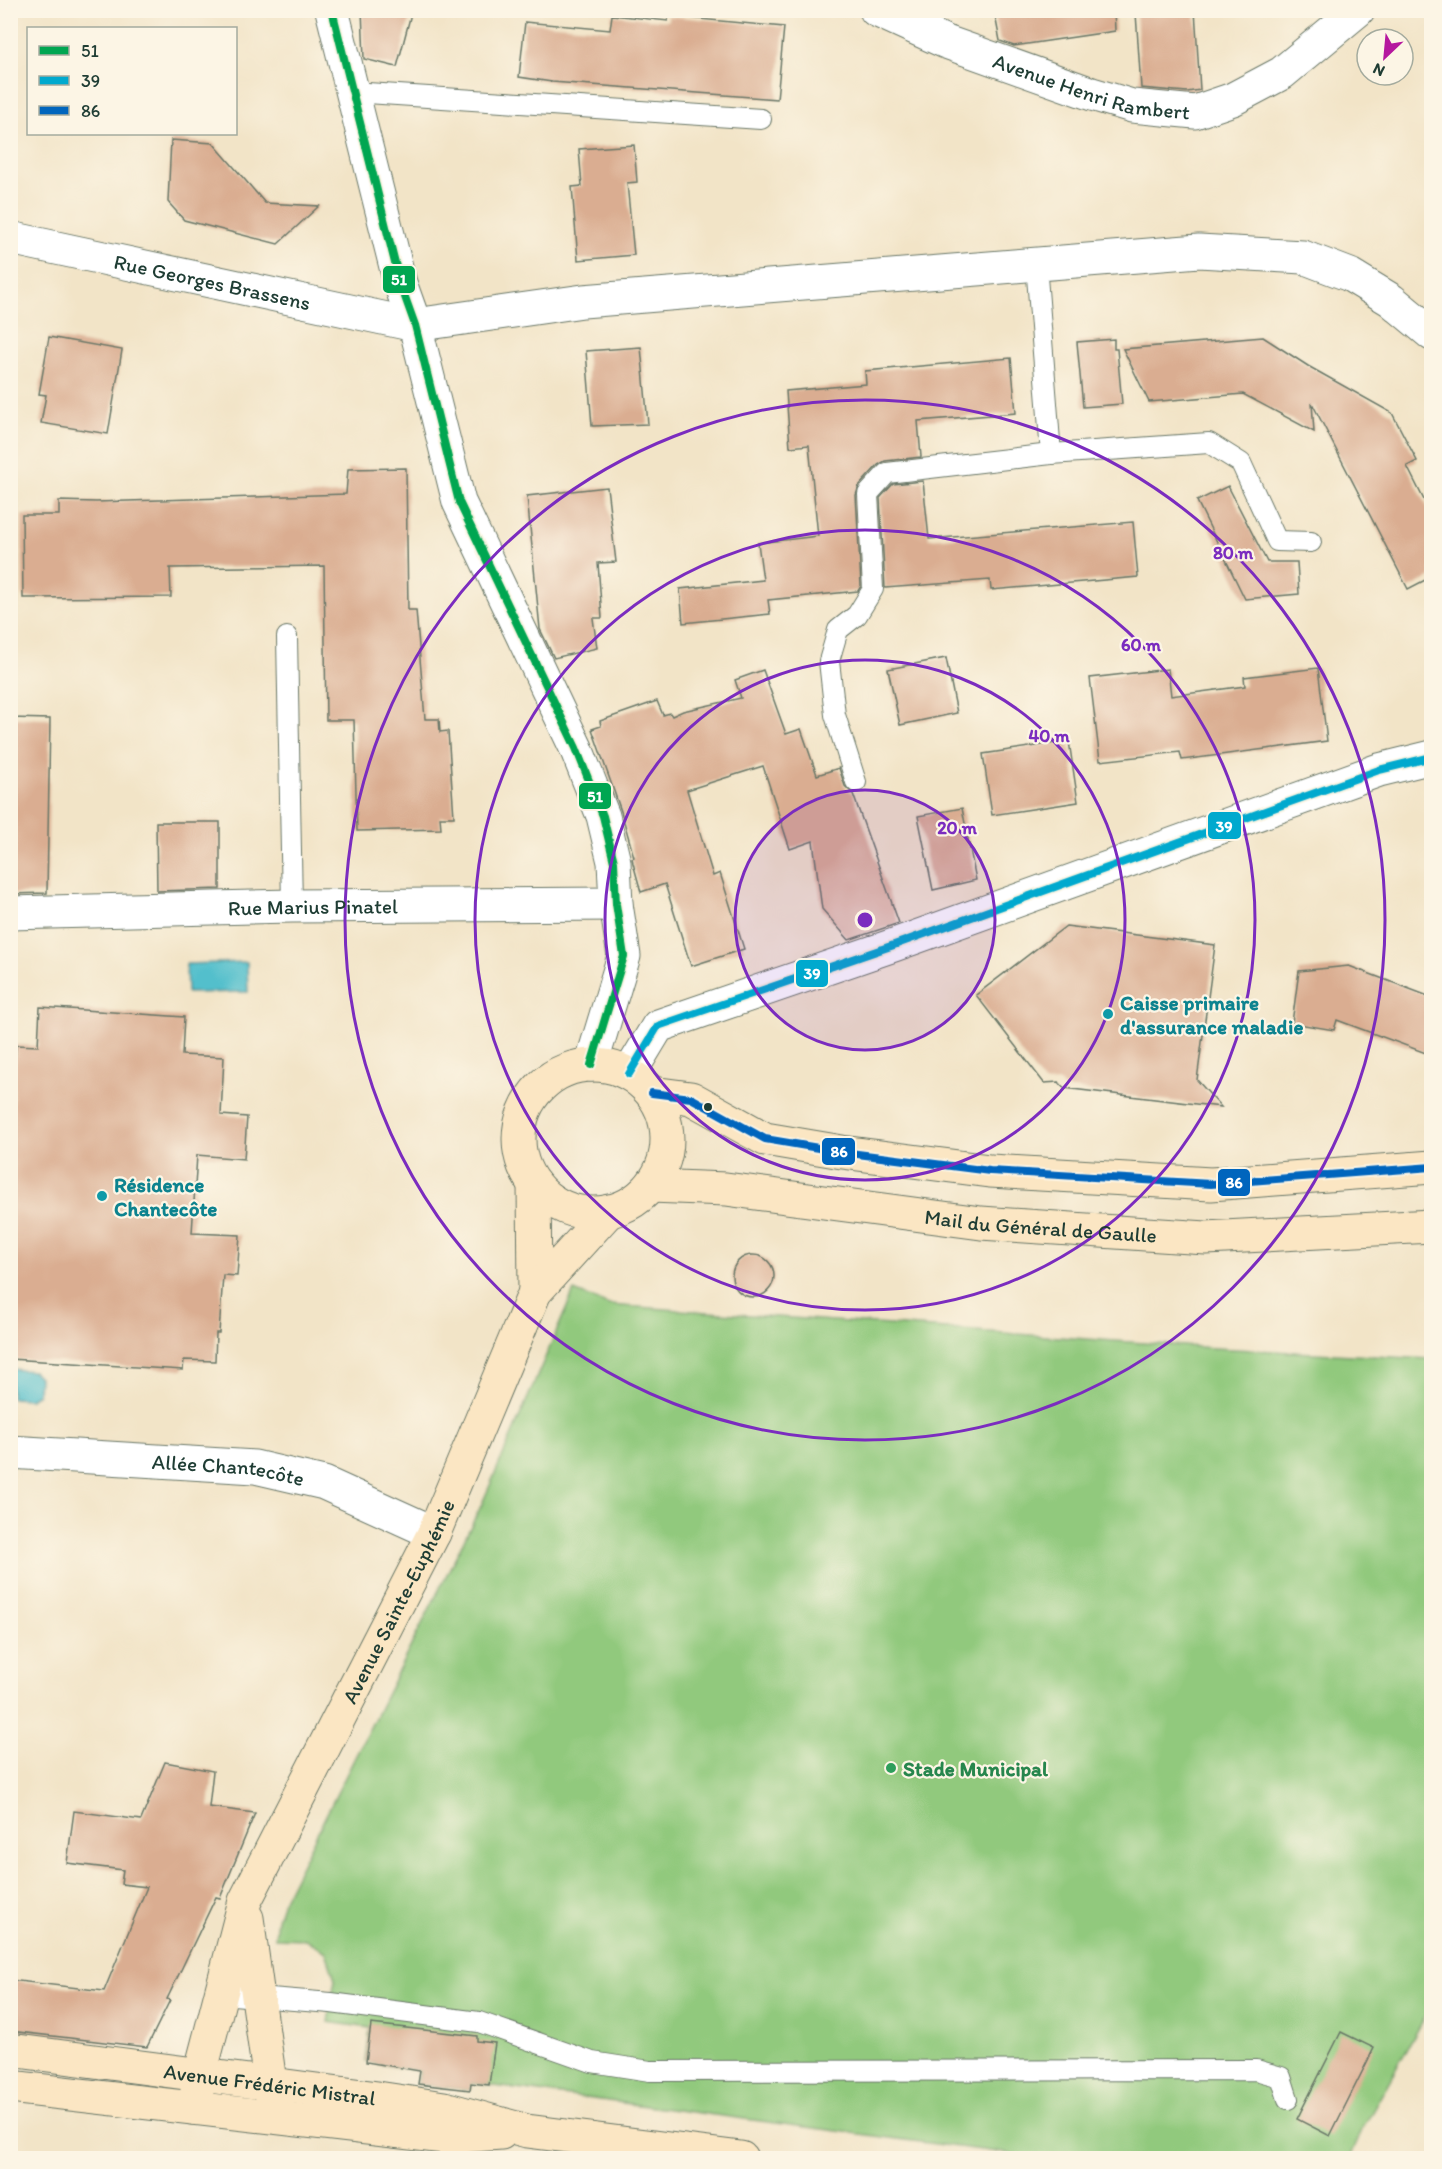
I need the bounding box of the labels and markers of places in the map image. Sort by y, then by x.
centre of rings [855,910,875,930]
place label: Caisse primaire d'assurance maladie [1120,990,1303,1039]
marker: Caisse primaire d'assurance maladie [1101,1007,1115,1021]
unlabelled marker [702,1101,714,1113]
place label: Résidence Chantecôte [114,1172,217,1221]
marker: Résidence Chantecôte [95,1189,109,1203]
place label: Stade Municipal [903,1756,1049,1782]
marker: Stade Municipal [884,1761,898,1775]

